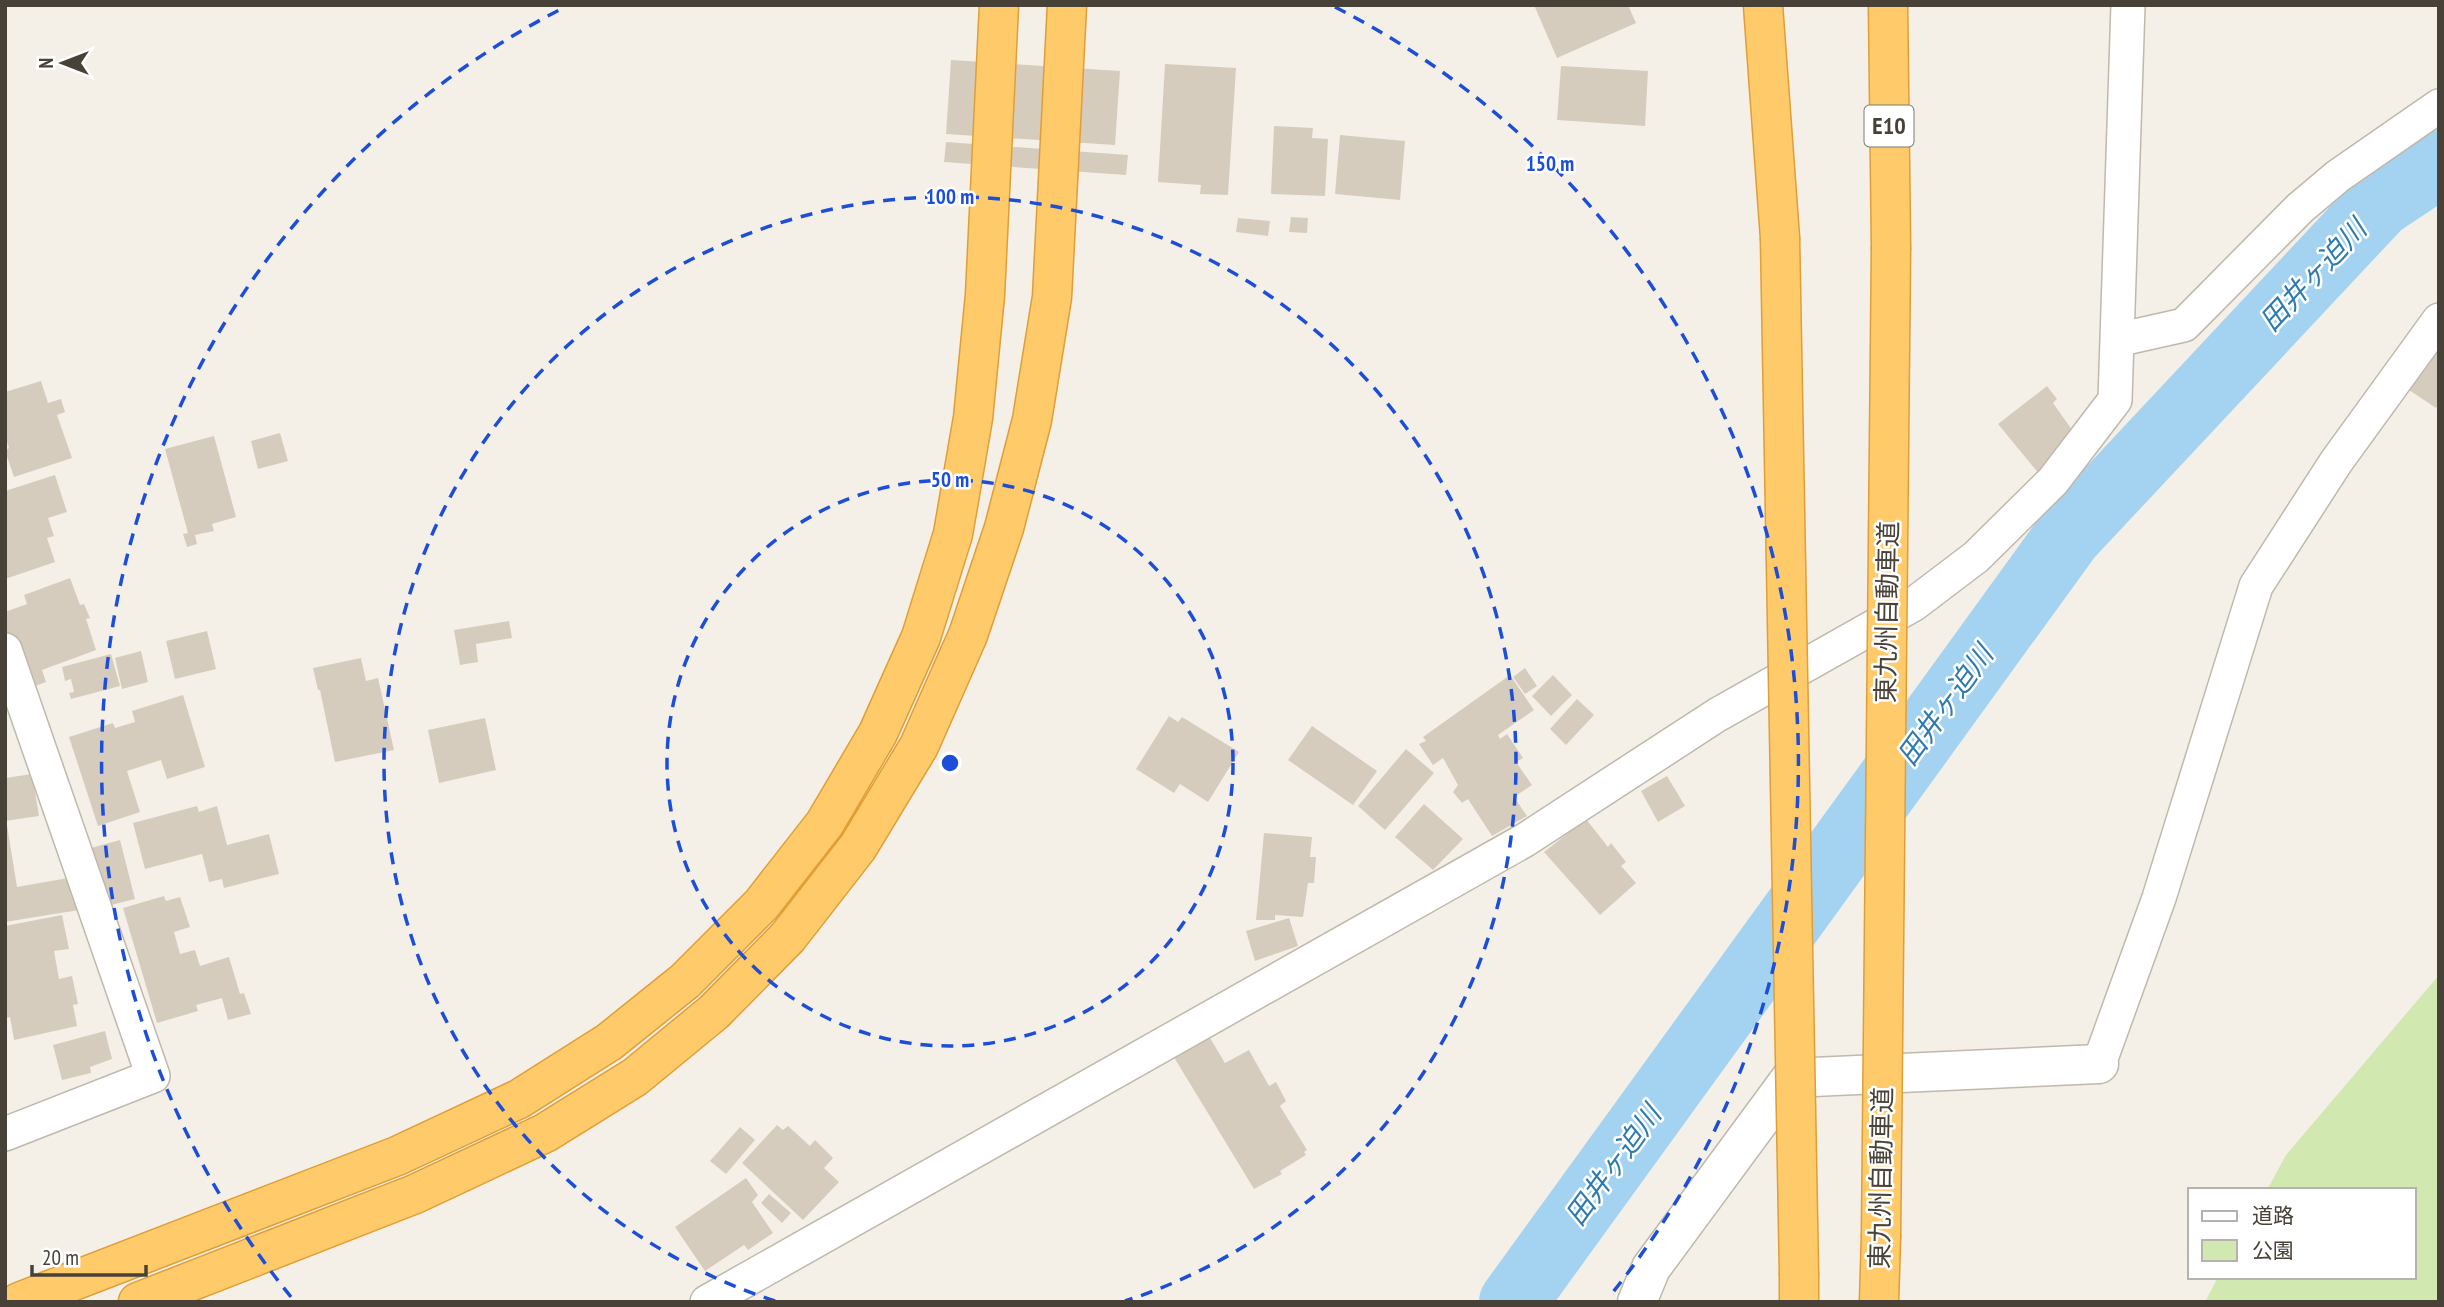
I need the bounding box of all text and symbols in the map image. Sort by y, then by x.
north arrow [28,28,98,98]
text: N [34,58,58,68]
road number: E10 [1864,106,1913,146]
text: 150 m [1526,150,1574,177]
text: 100 m [926,183,974,210]
water label: 田井ヶ迫川 [2251,209,2376,338]
text: 50 m [931,466,969,493]
street label: 東九州自動車道 [1868,521,1905,703]
water label: 田井ヶ迫川 [1888,635,2002,772]
centre of rings [938,751,962,775]
street label: 東九州自動車道 [1862,1087,1899,1269]
water label: 田井ヶ迫川 [1556,1095,1670,1232]
legend [2188,1188,2416,1279]
text: 道路 [2252,1202,2294,1229]
scale bar [32,1234,145,1278]
text: 公園 [2252,1237,2294,1264]
text: 20 m [42,1244,79,1271]

